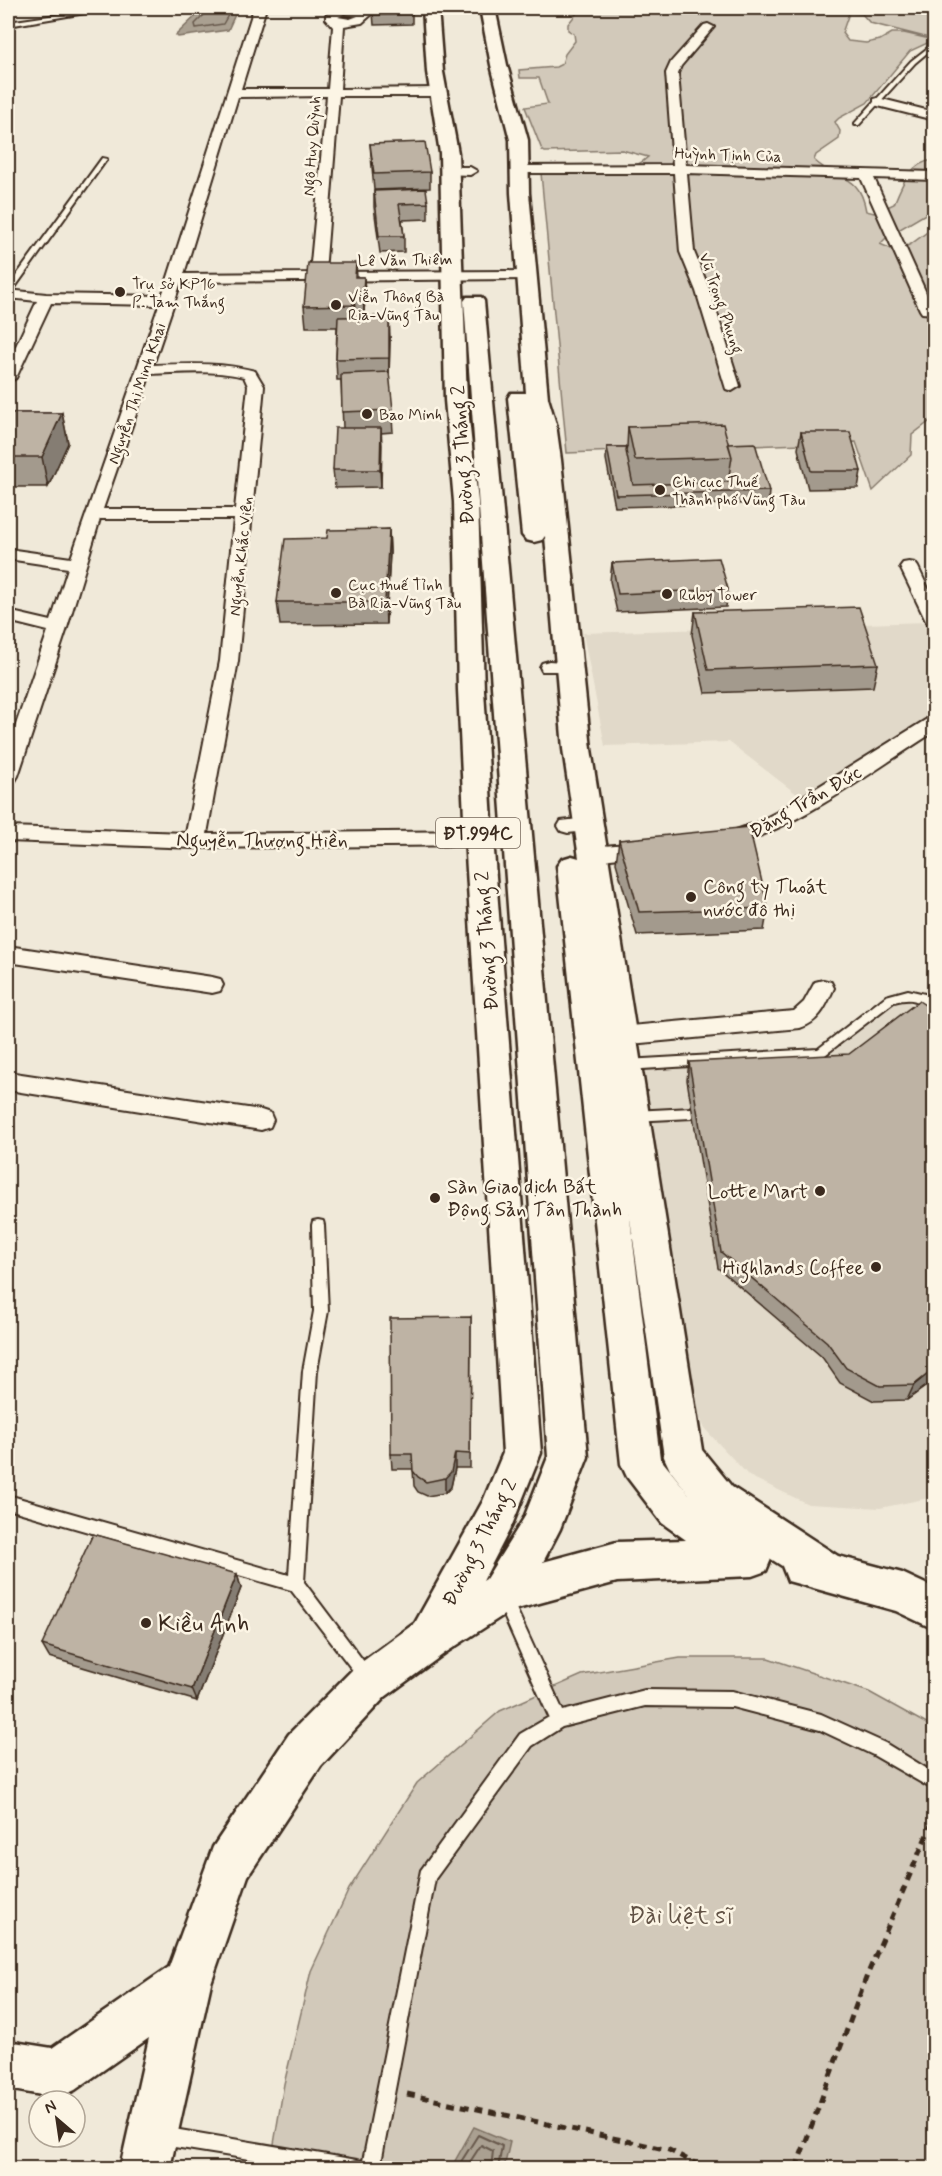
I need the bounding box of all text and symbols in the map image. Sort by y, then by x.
street label: Ngô Huy Quỳnh [299,95,327,197]
street label: Huỳnh Tịnh Của [674,143,782,168]
street label: Lê Văn Thiêm [357,249,453,272]
street label: Vũ Trọng Phụng [693,250,748,357]
place label: Trụ sở KP16 P. Tam Thắng [132,274,225,314]
marker: Trụ sở KP16 P. Tam Thắng [113,285,127,299]
place label: Viễn Thông Bà Rịa-Vũng Tàu [348,287,444,327]
marker: Viễn Thông Bà Rịa-Vũng Tàu [329,298,343,312]
street label: Nguyễn Thị Minh Khai [103,320,172,467]
street label: Đường 3 Tháng 2 [445,384,484,525]
place label: Bao Minh [379,405,442,426]
marker: Bao Minh [360,407,374,421]
place label: Chi cục Thuế Thành phố Vũng Tàu [672,472,805,512]
marker: Chi cục Thuế Thành phố Vũng Tàu [653,483,667,497]
street label: Nguyễn Khắc Viện [225,495,259,617]
place label: Cục thuế Tỉnh Bà Rịa-Vũng Tàu [348,575,461,615]
place label: Ruby Tower [679,585,757,606]
marker: Cục thuế Tỉnh Bà Rịa-Vũng Tàu [329,586,343,600]
marker: Ruby Tower [660,587,674,601]
street label: Đặng Trần Đức [745,759,868,847]
road number: ĐT.994C [436,818,520,848]
street label: Nguyễn Thượng Hiền [176,828,348,857]
street label: Đường 3 Tháng 2 [469,870,508,1011]
place label: Công ty Thoát nước đô thị [703,874,827,924]
marker: Công ty Thoát nước đô thị [684,890,698,904]
place label: Sàn Giao dịch Bất Động Sản Tân Thành [447,1174,622,1226]
place label: Lotte Mart [708,1179,808,1206]
marker: Lotte Mart [813,1184,827,1198]
marker: Sàn Giao dịch Bất Động Sản Tân Thành [428,1191,442,1205]
place label: Highlands Coffee [723,1255,864,1284]
marker: Highlands Coffee [869,1260,883,1274]
street label: Đường 3 Tháng 2 [437,1474,526,1612]
place label: Kiều Anh [158,1609,249,1640]
marker: Kiều Anh [139,1616,153,1630]
park label: Đài liệt sĩ [629,1901,734,1932]
north arrow [27,2089,87,2149]
text: N [41,2095,60,2119]

